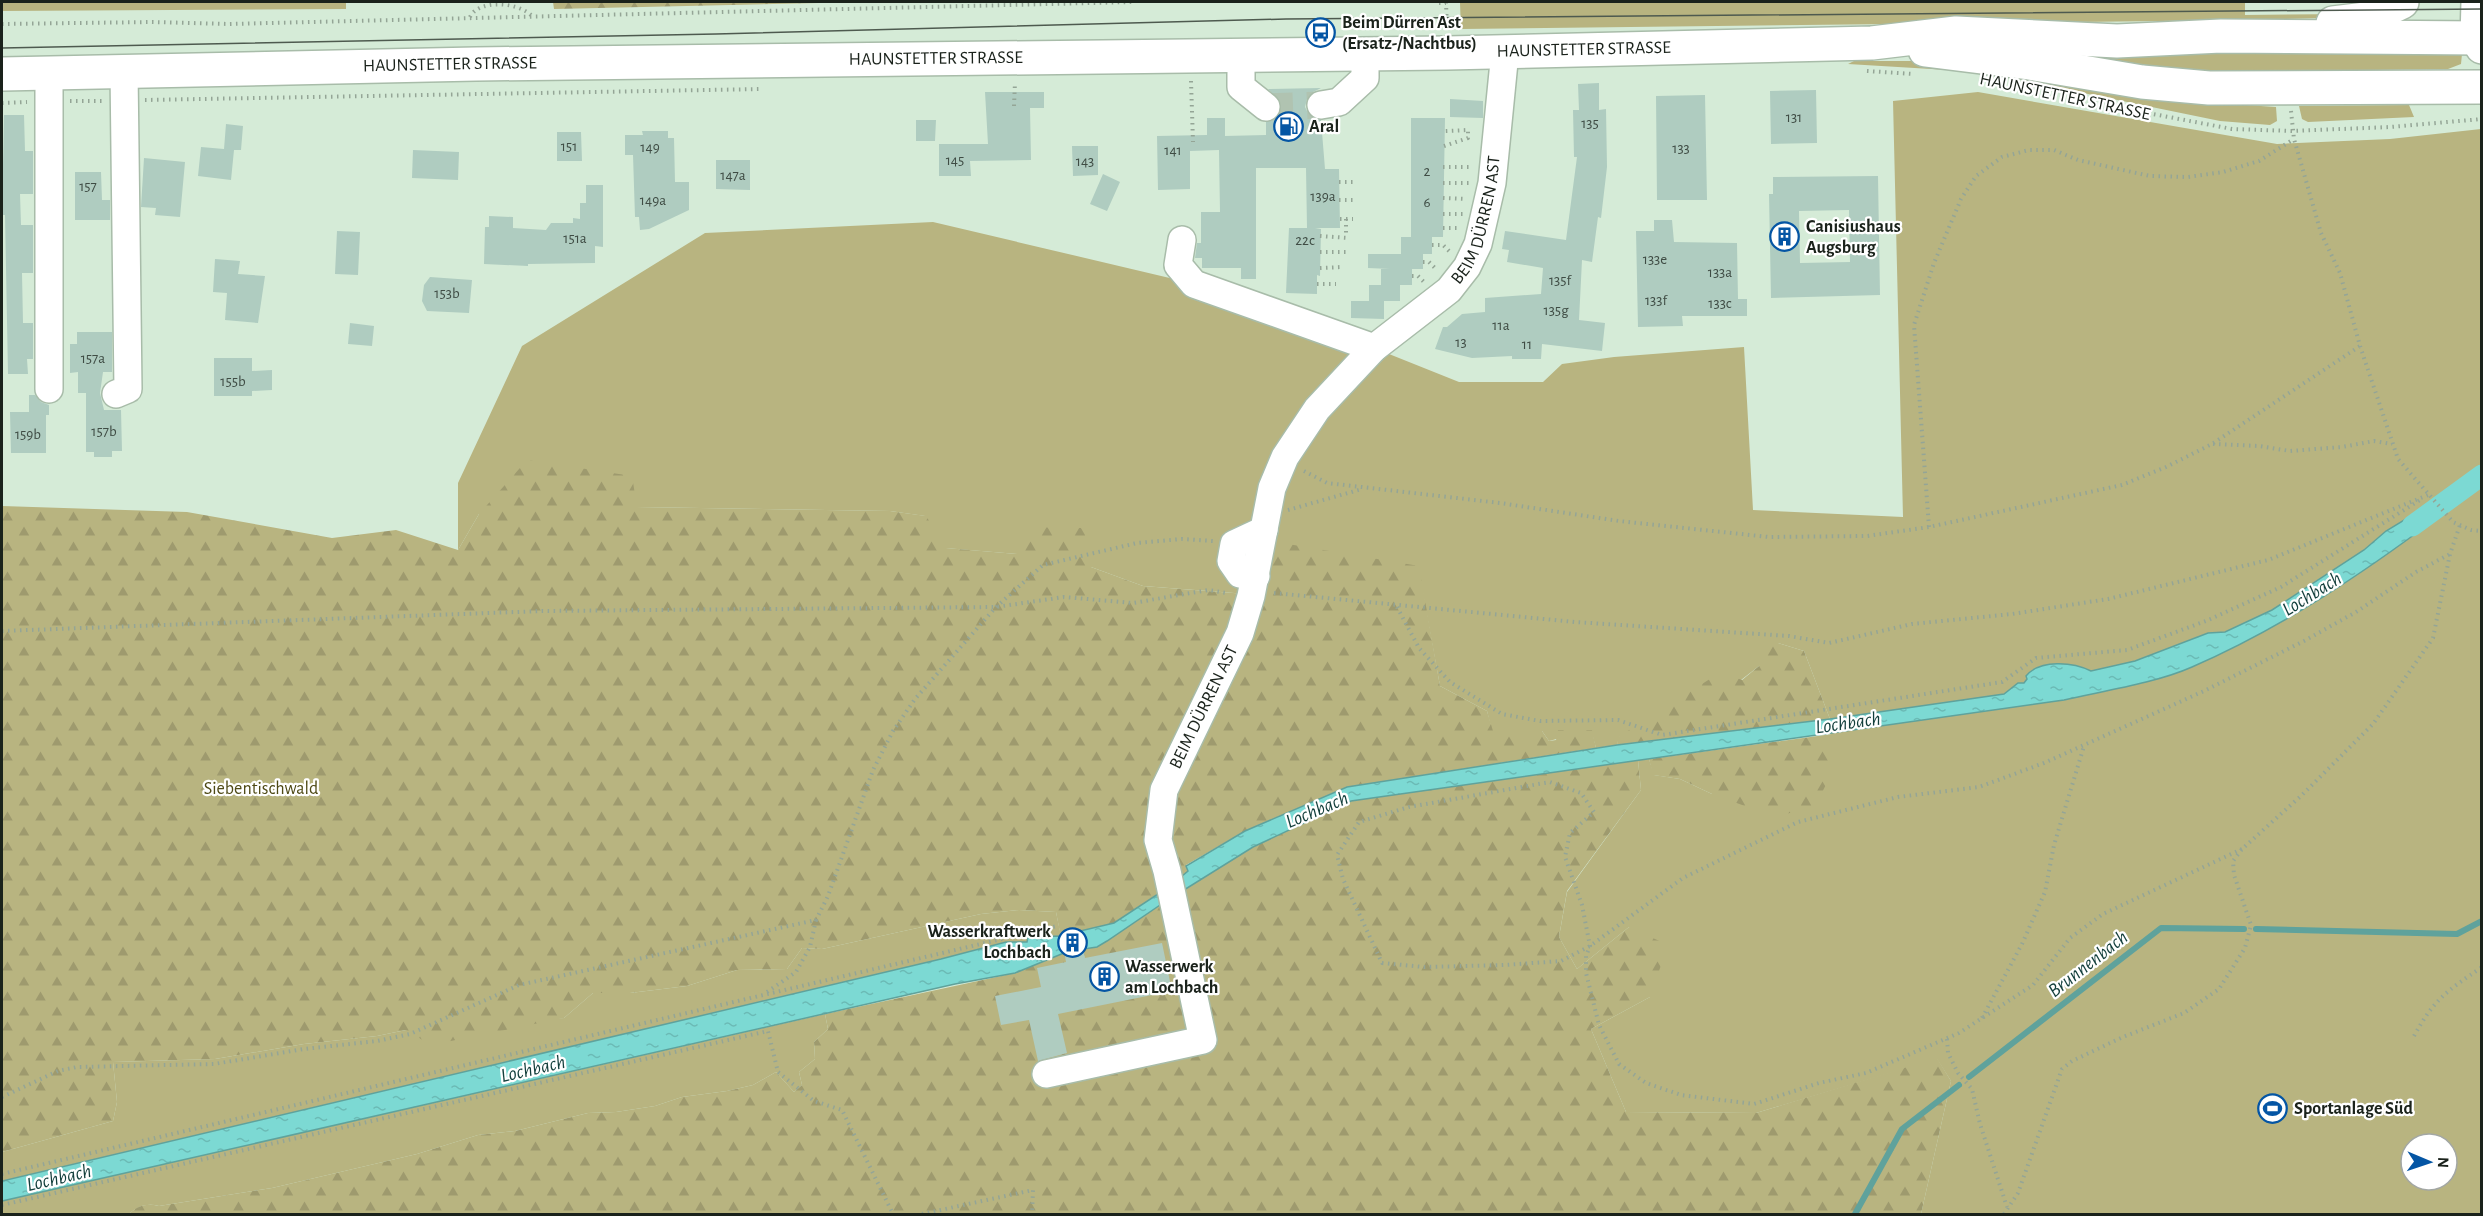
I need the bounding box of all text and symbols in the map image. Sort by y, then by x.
place label: Beim Dürren Ast (Ersatz-/Nachtbus) [1342,14,1477,53]
bus stop icon: Beim Dürren Ast (Ersatz-/Nachtbus) [1305,17,1337,49]
street label: HAUNSTETTER STRASSE [1497,39,1671,61]
street label: HAUNSTETTER STRASSE [849,49,1023,69]
street label: HAUNSTETTER STRASSE [363,54,537,75]
street label: HAUNSTETTER STRASSE [1978,70,2152,124]
house number: 131 [1786,110,1802,125]
fuel station icon: Aral [1272,111,1304,143]
house number: 135 [1581,116,1599,131]
place label: Aral [1309,118,1339,136]
house number: 151 [561,139,577,154]
house number: 149 [640,140,660,155]
house number: 133 [1672,141,1690,156]
house number: 141 [1164,143,1182,158]
house number: 145 [946,153,964,168]
house number: 143 [1076,154,1094,169]
street label: BEIM DÜRREN AST [1448,155,1504,288]
house number: 2 [1424,164,1431,179]
house number: 147a [720,168,746,183]
house number: 157 [79,179,97,194]
house number: 139a [1310,189,1336,204]
house number: 149a [640,193,666,208]
house number: 6 [1423,195,1431,210]
place label: Canisiushaus Augsburg [1806,218,1901,257]
building icon: Canisiushaus Augsburg [1769,221,1801,253]
house number: 151a [563,231,587,246]
house number: 22c [1295,233,1315,248]
house number: 133e [1643,252,1667,267]
house number: 133a [1708,265,1732,280]
house number: 135f [1549,273,1573,288]
house number: 153b [434,286,460,301]
house number: 133f [1645,293,1668,308]
house number: 133c [1708,296,1732,311]
house number: 135g [1544,303,1569,318]
house number: 11a [1492,318,1510,333]
house number: 13 [1455,335,1467,350]
house number: 11 [1522,337,1532,352]
house number: 157a [81,351,105,366]
house number: 155b [220,374,246,389]
house number: 157b [91,424,117,439]
house number: 159b [15,427,41,442]
water label: Lochbach [2279,568,2345,620]
street label: BEIM DÜRREN AST [1167,643,1242,772]
water label: Lochbach [1814,709,1882,737]
park label: Siebentischwald [204,780,318,798]
water label: Lochbach [1283,788,1351,832]
place label: Wasserkraftwerk Lochbach [927,923,1051,962]
building icon: Wasserkraftwerk Lochbach [1056,926,1088,958]
water label: Brunnenbach [2044,927,2132,1001]
place label: Wasserwerk am Lochbach [1125,958,1218,997]
building icon: Wasserwerk am Lochbach [1088,961,1120,993]
water label: Lochbach [499,1052,567,1086]
sports icon: Sportanlage Süd [2257,1093,2289,1125]
place label: Sportanlage Süd [2294,1100,2413,1118]
north arrow [2399,1132,2459,1192]
text: N [2435,1157,2451,1168]
water label: Lochbach [25,1161,93,1195]

